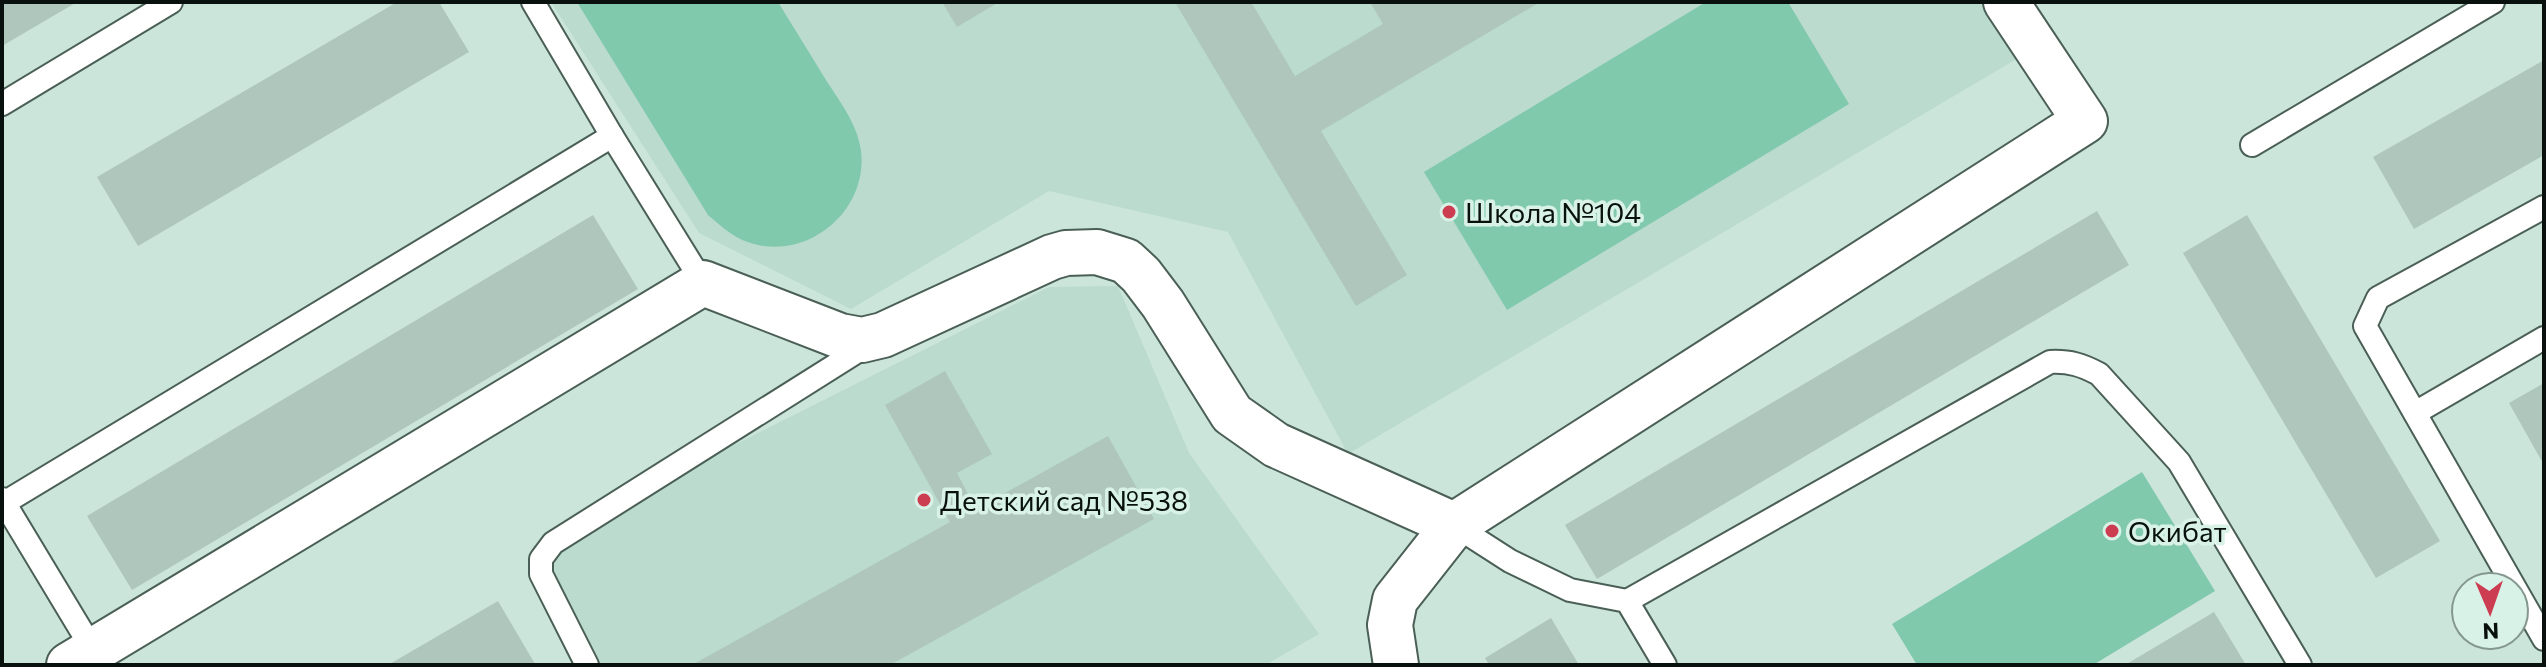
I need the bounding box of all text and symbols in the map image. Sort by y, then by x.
place label: Школа №104 [1465,195,1641,229]
marker: Школа №104 [1440,203,1458,221]
place label: Детский сад №538 [940,483,1188,517]
marker: Детский сад №538 [915,491,933,509]
place label: Окибат [2128,514,2227,548]
marker: Окибат [2103,522,2121,540]
north arrow [2450,571,2530,651]
text: N [2482,618,2499,645]

